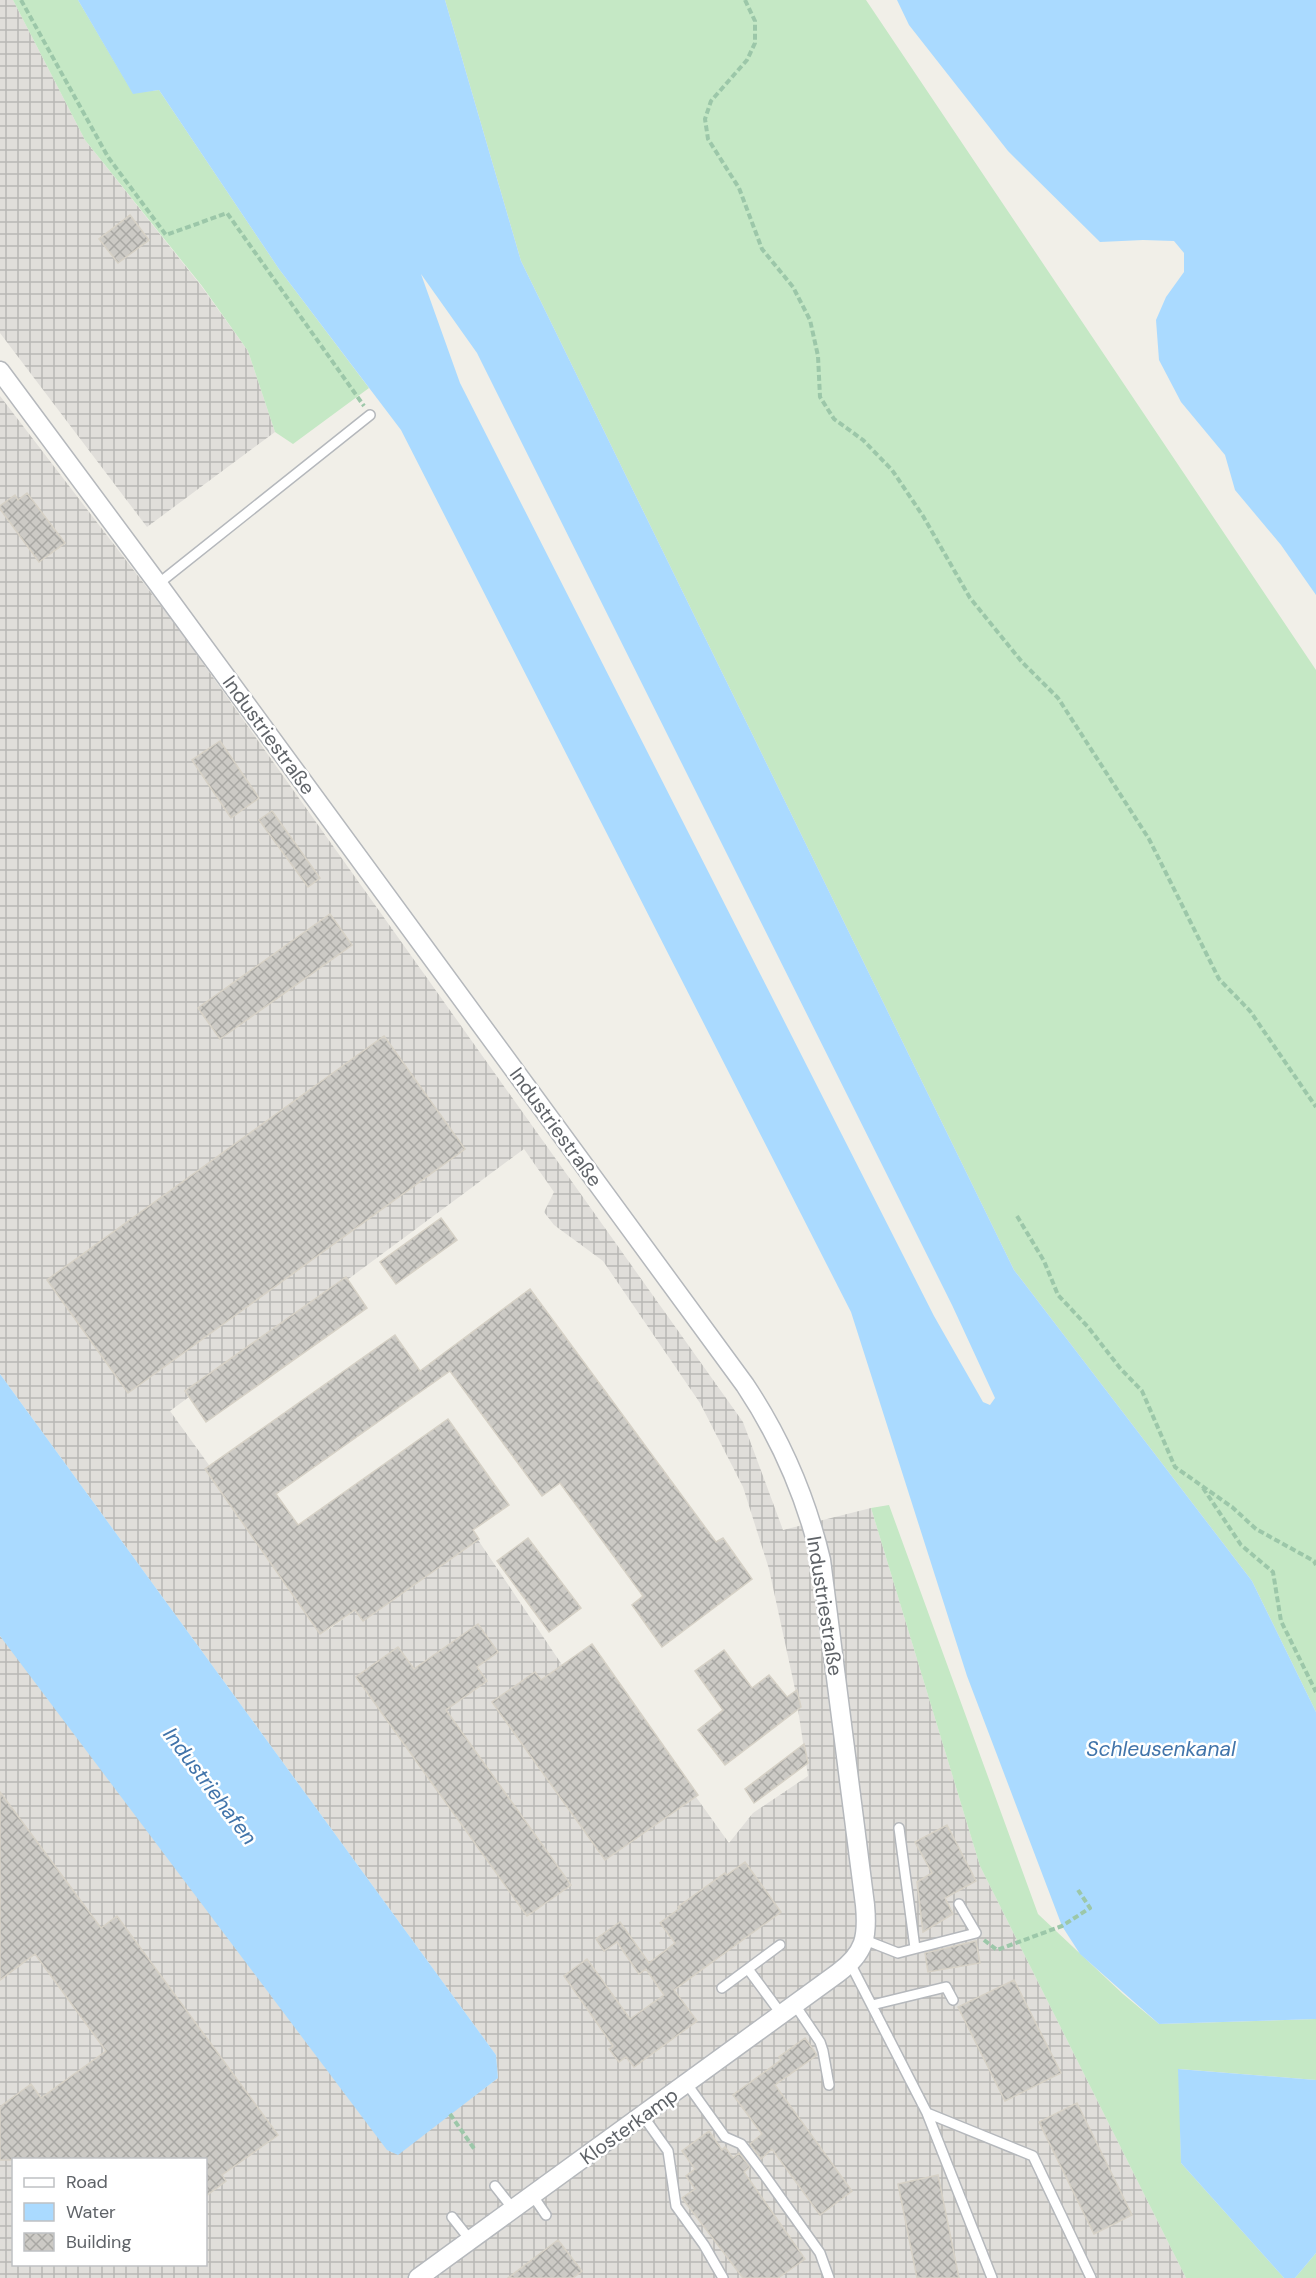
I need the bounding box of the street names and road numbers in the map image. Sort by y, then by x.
street label: Industriestraße [217,670,321,800]
street label: Industriestraße [504,1062,608,1192]
street label: Industriestraße [801,1534,849,1678]
street label: Klosterkamp [575,2082,683,2170]

